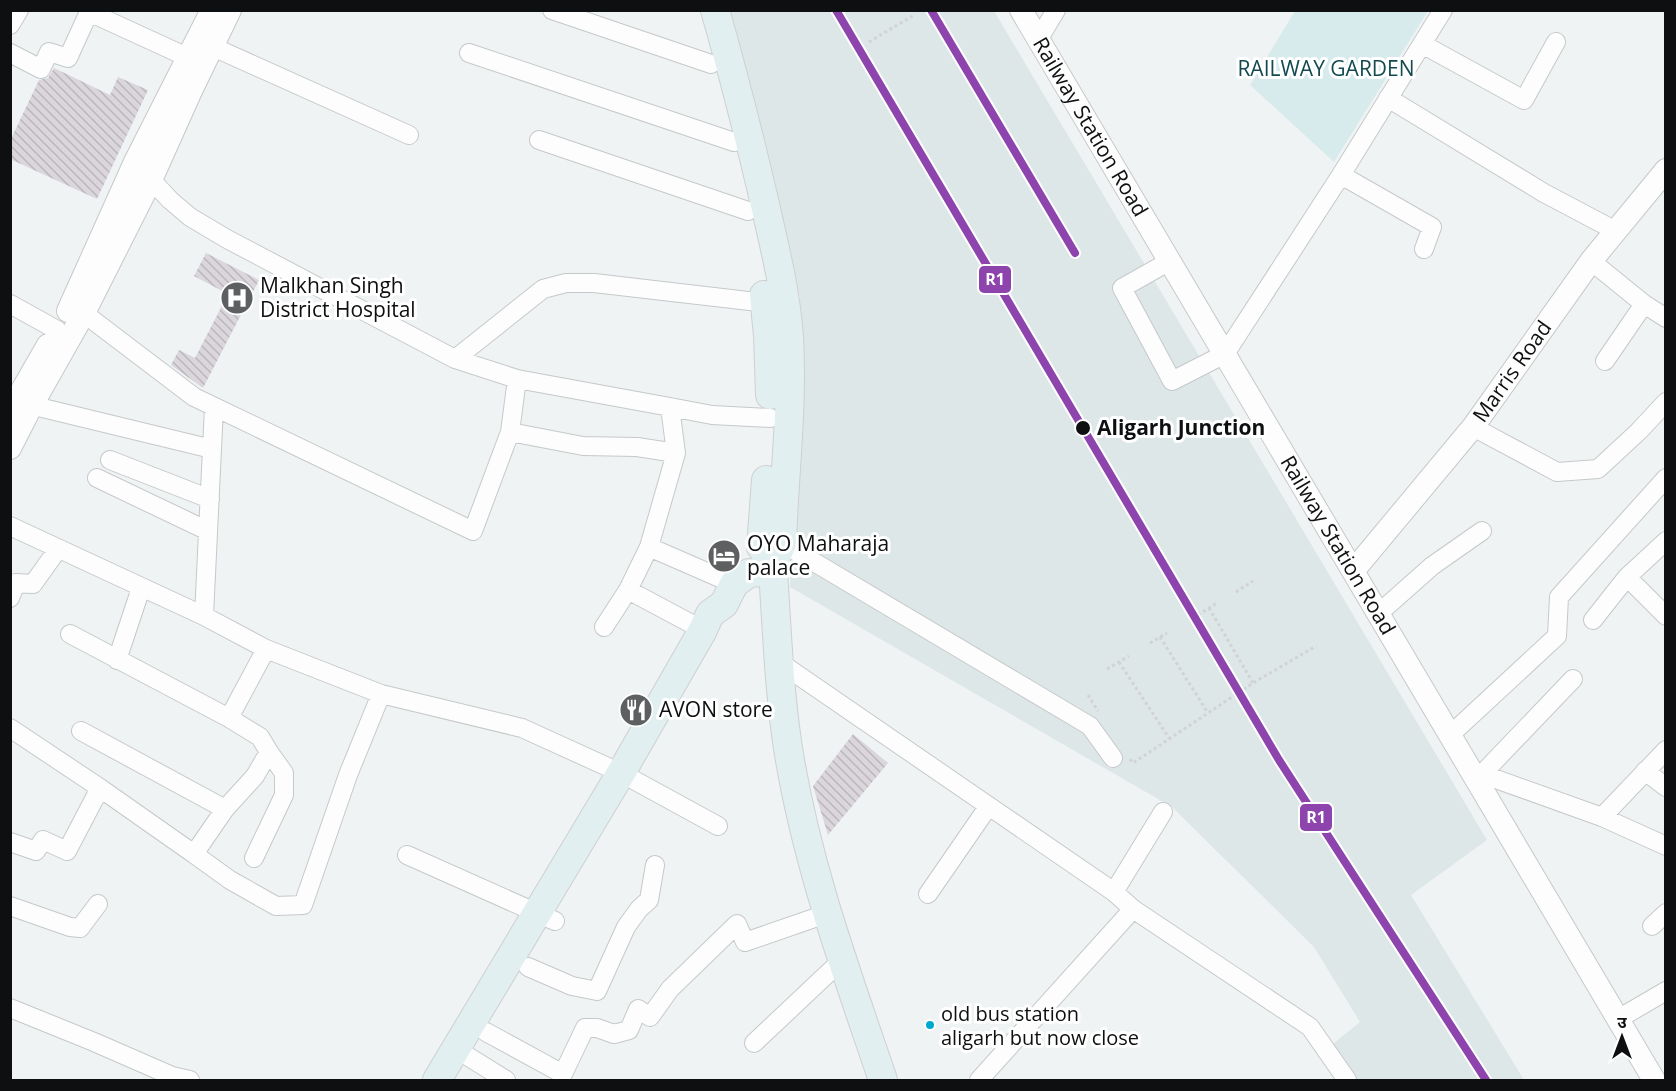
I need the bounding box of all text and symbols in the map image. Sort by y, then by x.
street label: Railway Station Road [1027,32,1155,221]
park label: RAILWAY GARDEN [1237,54,1415,82]
line badge: R1 [978,265,1012,294]
text: R1 [985,268,1005,290]
place label: Malkhan Singh District Hospital [260,271,416,323]
hospital icon: Malkhan Singh District Hospital [219,280,255,316]
street label: Marris Road [1466,315,1557,428]
place label: Aligarh Junction [1097,413,1265,441]
marker: Aligarh Junction [1074,419,1092,437]
street label: Railway Station Road [1275,450,1403,640]
place label: OYO Maharaja palace [747,529,889,581]
hotel icon: OYO Maharaja palace [706,538,742,574]
restaurant icon: AVON store [618,692,654,728]
place label: AVON store [659,695,773,723]
line badge: R1 [1299,803,1333,832]
text: R1 [1306,806,1326,828]
place label: old bus station aligarh but now close [941,1000,1139,1051]
north arrow [1592,1007,1652,1067]
text: उ [1617,1011,1627,1033]
marker: old bus station aligarh but now close [924,1019,936,1031]

